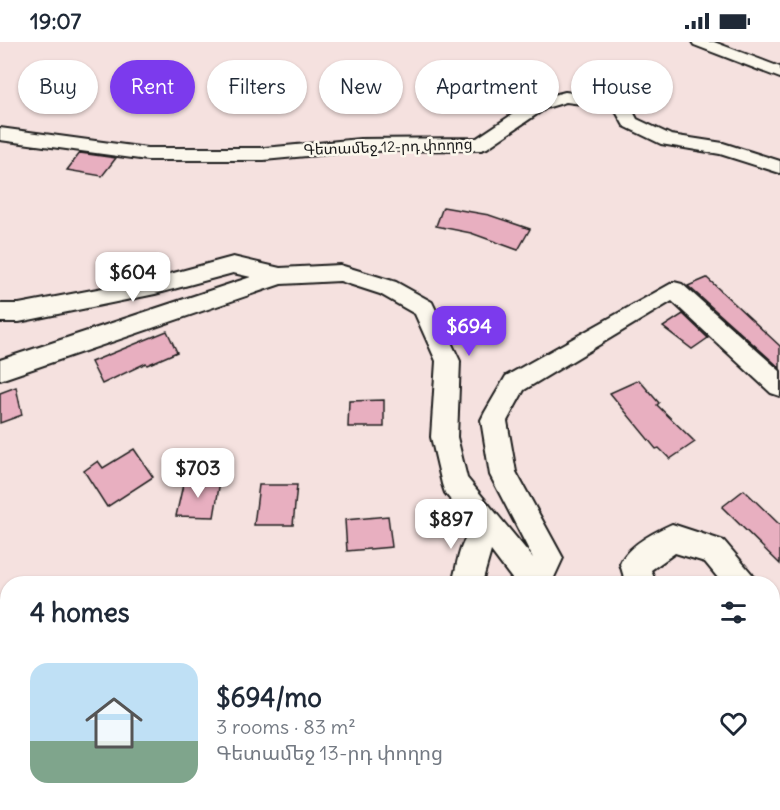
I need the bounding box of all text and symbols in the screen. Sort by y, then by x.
text: 19:07 [30,7,81,35]
chip: Buy [18,60,98,114]
chip: Rent [110,60,195,114]
chip: Filters [207,60,307,114]
chip: New [319,60,403,114]
chip: Apartment [415,60,559,114]
chip: House [571,60,673,114]
street label: Գետամեջ 12-րդ փողոց [303,134,473,159]
pin: $604 [97,252,169,303]
text: $604 [109,259,157,284]
pin: $694 [433,306,505,357]
text: $694 [446,313,492,338]
pin: $703 [162,448,234,499]
text: $703 [175,455,221,480]
pin: $897 [415,499,487,550]
text: $897 [429,506,473,531]
text: 4 homes [30,596,129,629]
icon: filters [717,596,750,629]
text: $694/mo [216,681,322,714]
icon: home [78,687,150,759]
icon: heart [717,707,750,740]
text: 3 rooms · 83 m² [216,714,356,739]
text: Գետամեջ 13-րդ փողոց [216,740,443,765]

